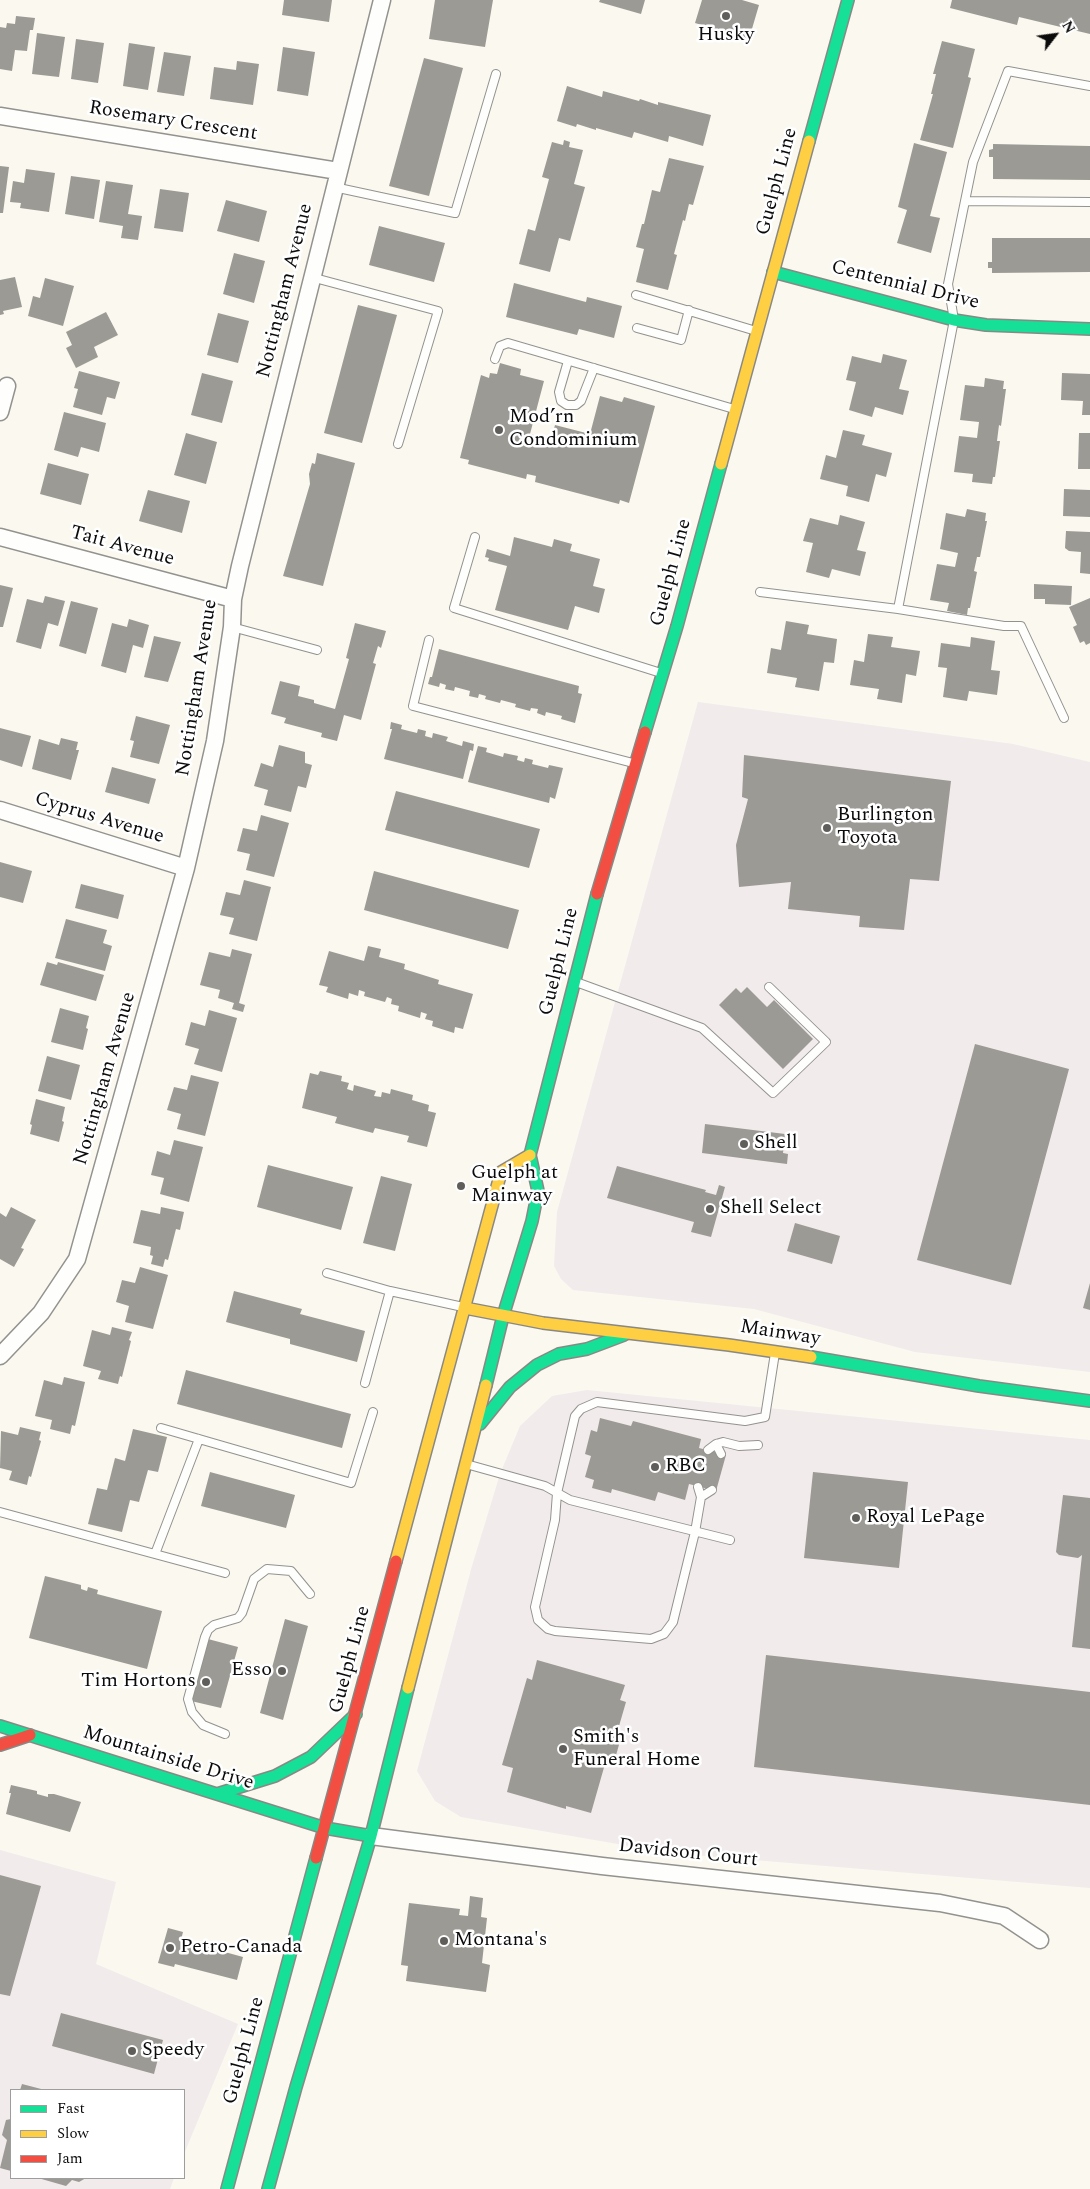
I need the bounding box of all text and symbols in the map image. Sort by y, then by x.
marker: Husky [720,10,732,22]
north arrow [1030,10,1080,60]
text: N [1056,17,1080,37]
place label: Husky [698,24,754,48]
street label: Rosemary Crescent [87,97,259,147]
street label: Guelph Line [752,126,804,238]
street label: Nottingham Avenue [253,201,319,381]
street label: Centennial Drive [829,256,981,316]
place label: Mod’rn Condominium [509,406,638,453]
marker: Mod’rn Condominium [493,424,505,436]
street label: Guelph Line [646,517,698,629]
street label: Tait Avenue [67,522,177,572]
street label: Nottingham Avenue [172,598,224,778]
street label: Cyprus Avenue [31,788,167,850]
place label: Burlington Toyota [837,804,933,851]
marker: Burlington Toyota [821,822,833,834]
street label: Guelph Line [535,906,585,1018]
street label: Nottingham Avenue [70,990,142,1168]
place label: Shell [754,1132,798,1156]
marker: Shell [738,1138,750,1150]
place label: Guelph at Mainway [471,1162,558,1209]
marker: Guelph at Mainway [455,1180,467,1192]
place label: Shell Select [720,1197,822,1221]
marker: Shell Select [704,1203,716,1215]
street label: Mainway [738,1316,822,1352]
place label: RBC [665,1455,706,1479]
marker: RBC [649,1461,661,1473]
place label: Royal LePage [866,1506,985,1530]
marker: Royal LePage [850,1512,862,1524]
street label: Guelph Line [325,1604,377,1716]
place label: Esso [231,1659,272,1683]
marker: Esso [276,1665,288,1677]
place label: Tim Hortons [81,1670,196,1694]
marker: Tim Hortons [200,1676,212,1688]
street label: Mountainside Drive [80,1722,256,1796]
place label: Smith's Funeral Home [573,1726,700,1773]
marker: Smith's Funeral Home [557,1743,569,1755]
street label: Davidson Court [617,1835,759,1873]
place label: Montana's [454,1929,547,1953]
marker: Montana's [438,1935,450,1947]
place label: Petro-Canada [180,1936,302,1960]
marker: Petro-Canada [164,1942,176,1954]
street label: Guelph Line [219,1995,271,2107]
place label: Speedy [142,2039,204,2063]
marker: Speedy [126,2045,138,2057]
legend [10,2089,185,2179]
text: Fast [57,2097,85,2120]
text: Slow [57,2122,89,2145]
text: Jam [57,2147,83,2170]

